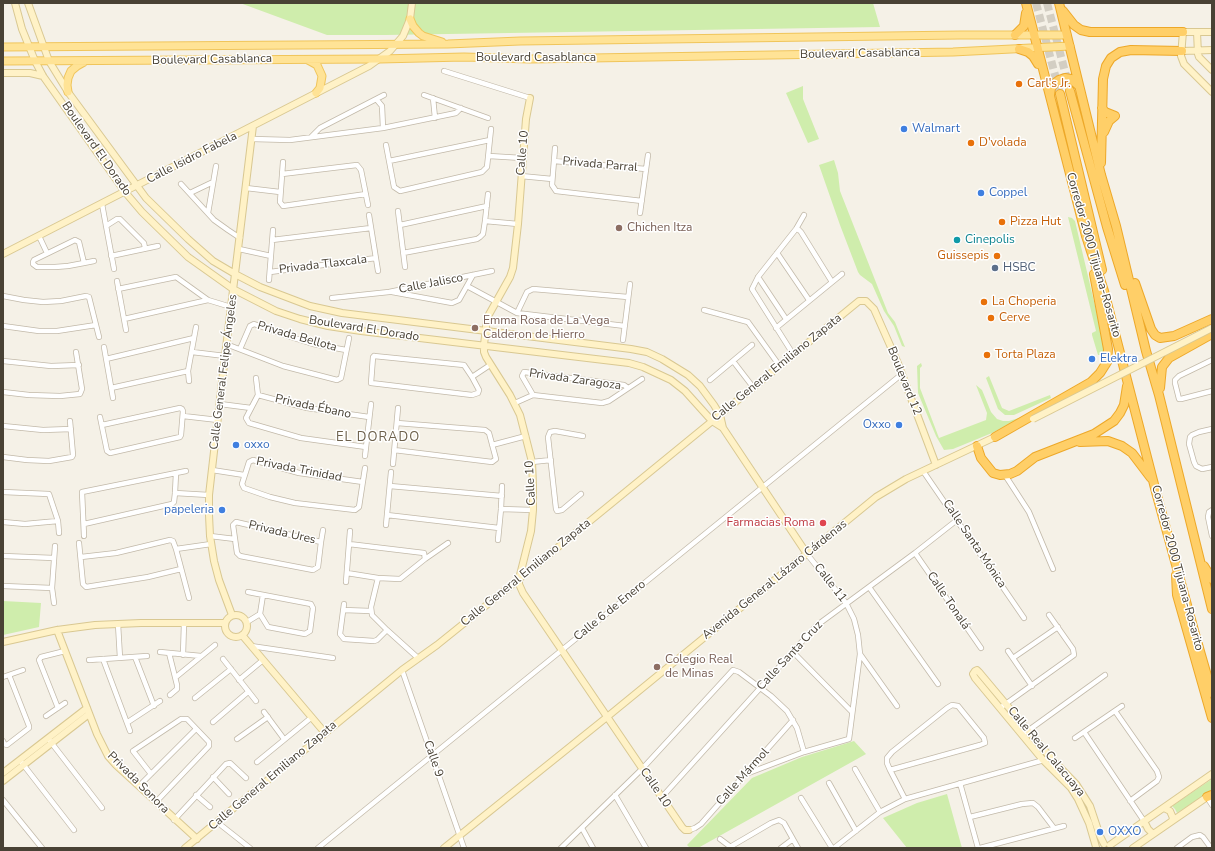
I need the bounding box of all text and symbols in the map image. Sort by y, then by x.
street label: Boulevard Casablanca [800,46,920,62]
street label: Boulevard Casablanca [476,51,596,65]
street label: Boulevard Casablanca [152,52,272,68]
place label: Carl's Jr. [1027,77,1071,91]
marker: Carl's Jr. [1014,79,1024,89]
street label: Boulevard El Dorado [58,99,134,199]
place label: Walmart [912,122,960,136]
marker: Walmart [899,124,909,134]
street label: Calle Isidro Fabela [144,129,240,187]
street label: Calle 10 [514,130,532,176]
place label: D'volada [979,136,1027,150]
marker: D'volada [966,138,976,148]
street label: Privada Parral [562,155,638,175]
street label: Corredor 2000 Tijuana-Rosarito [1063,171,1123,339]
place label: Coppel [989,186,1027,200]
marker: Coppel [976,188,986,198]
place label: Pizza Hut [1010,215,1061,229]
marker: Pizza Hut [997,217,1007,227]
place label: Chichen Itza [627,221,692,235]
marker: Chichen Itza [614,223,624,233]
place label: Cinepolis [965,233,1015,247]
marker: Cinepolis [952,235,962,245]
place label: Guissepis [937,249,989,263]
marker: Guissepis [992,251,1002,261]
street label: Privada Tlaxcala [278,252,368,278]
place label: HSBC [1003,261,1036,275]
marker: HSBC [990,263,1000,273]
street label: Calle Jalisco [398,271,464,297]
street label: Calle General Felipe Ángeles [207,293,241,451]
place label: La Choperia [992,295,1056,309]
marker: La Choperia [979,297,989,307]
street label: Calle General Emiliano Zapata [709,311,845,425]
place label: Cerve [999,311,1030,325]
street label: Boulevard El Dorado [308,313,420,345]
marker: Cerve [986,313,996,323]
place label: Emma Rosa de La Vega Calderon de Hierro [483,314,610,342]
street label: Privada Bellota [256,319,338,355]
marker: Emma Rosa de La Vega Calderon de Hierro [470,323,480,333]
street label: Boulevard 12 [884,345,924,417]
place label: Torta Plaza [995,348,1056,362]
marker: Torta Plaza [982,350,992,360]
place label: Elektra [1100,352,1138,366]
marker: Elektra [1087,354,1097,364]
street label: Privada Zaragoza [528,366,622,394]
street label: Privada Ébano [274,392,352,422]
place label: Oxxo [863,418,891,432]
marker: Oxxo [894,420,904,430]
district label: EL DORADO [336,430,420,446]
place label: oxxo [244,438,270,452]
marker: oxxo [231,440,241,450]
street label: Privada Trinidad [255,455,343,485]
street label: Calle 10 [523,460,539,506]
street label: Corredor 2000 Tijuana-Rosarito [1148,484,1206,652]
street label: Calle Santa Mónica [939,497,1009,591]
place label: papeleria [164,503,214,517]
marker: papeleria [217,505,227,515]
street label: Calle General Emiliano Zapata [458,516,594,630]
place label: Farmacias Roma [727,516,815,530]
street label: Avenida General Lázaro Cárdenas [700,517,850,643]
street label: Privada Ures [247,518,317,548]
marker: Farmacias Roma [818,518,828,528]
street label: Calle 11 [810,561,850,605]
street label: Calle Tonalá [923,569,973,633]
street label: Calle 6 de Enero [571,578,649,644]
street label: Calle Santa Cruz [754,618,826,694]
place label: Colegio Real de Minas [665,653,733,681]
marker: Colegio Real de Minas [652,662,662,672]
street label: Calle Real Calacuaya [1004,704,1088,800]
street label: Calle General Emiliano Zapata [206,718,340,834]
street label: Calle 9 [420,739,446,779]
street label: Calle Mármol [714,745,772,809]
street label: Privada Sonora [104,749,172,817]
street label: Calle 10 [636,765,674,811]
place label: OXXO [1108,825,1141,839]
marker: OXXO [1095,827,1105,837]

